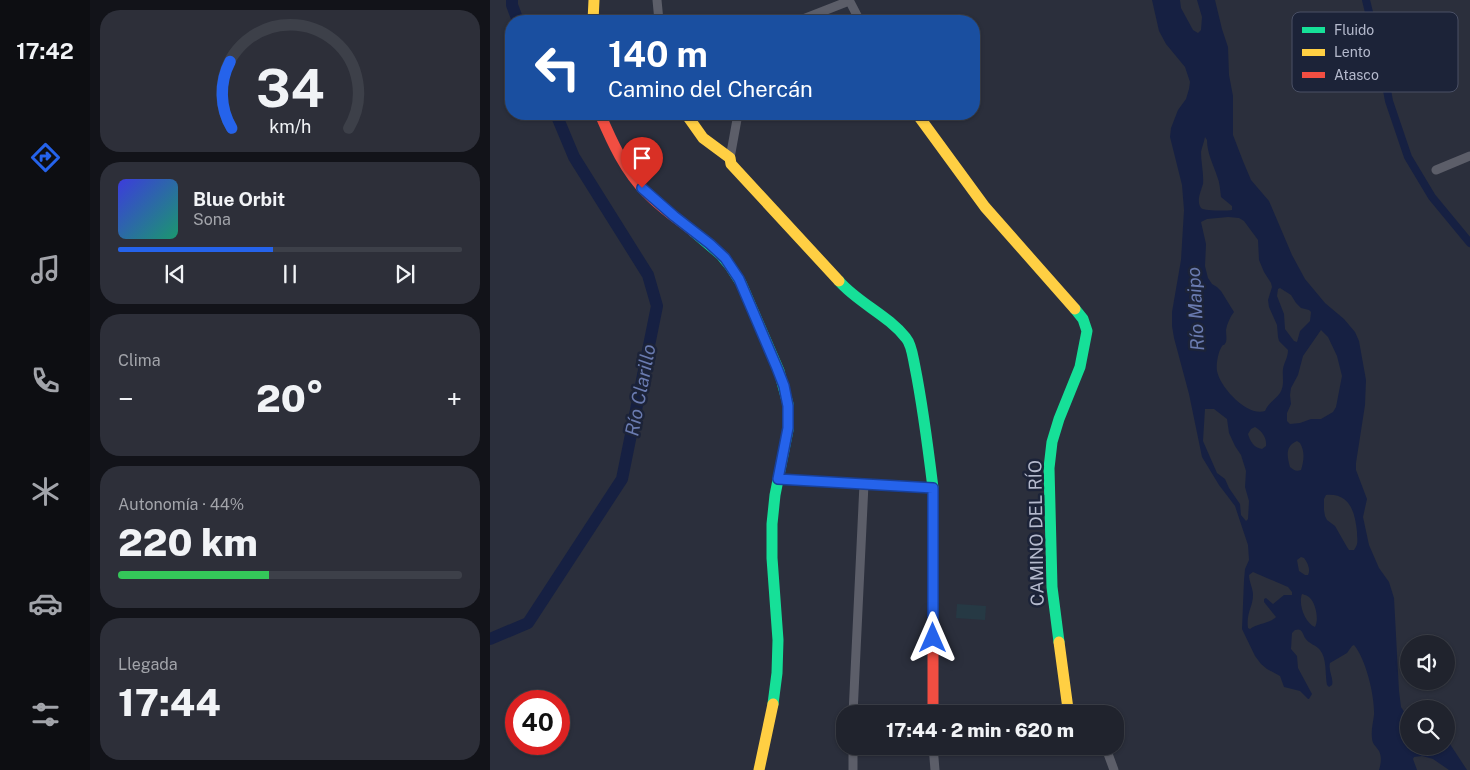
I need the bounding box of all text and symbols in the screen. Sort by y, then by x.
legend [1292,12,1458,92]
text: Fluido [1334,22,1374,38]
text: 140 m [608,34,708,75]
icon: left [525,35,590,100]
text: 17:42 [16,38,74,64]
text: Lento [1334,44,1371,60]
text: 34 [256,58,324,119]
text: Atasco [1334,67,1379,83]
text: Camino del Chercán [608,76,813,102]
text: km/h [269,116,311,137]
pin [621,137,663,188]
icon: directions [28,140,63,175]
icon: arrive [628,144,656,172]
text: Blue Orbit [193,188,285,210]
text: Sona [193,210,231,229]
icon: music [28,252,63,287]
icon: previous [161,260,189,288]
icon: pause [276,260,304,288]
icon: next [391,260,419,288]
water label: Río Maipo [1182,266,1208,352]
water label: Río Clarillo [620,342,660,438]
text: Clima [118,351,161,370]
icon: phone [28,363,63,398]
text: 20° [256,376,324,421]
text: − [118,382,134,415]
text: + [446,382,462,415]
street label: CAMINO DEL RÍO [1023,460,1048,606]
icon: climate [28,474,63,509]
text: Autonomía · 44% [118,495,244,514]
text: 220 km [118,520,258,565]
icon: car [28,586,63,621]
position arrow [906,611,958,663]
map controls [1400,635,1455,755]
button: sound [1400,635,1455,690]
text: Llegada [118,655,178,674]
text: 17:44 [118,680,221,725]
speed limit sign: 40 [505,690,570,755]
icon: filters [28,697,63,732]
button: search [1400,700,1455,755]
text: 17:44 · 2 min · 620 m [886,719,1074,741]

